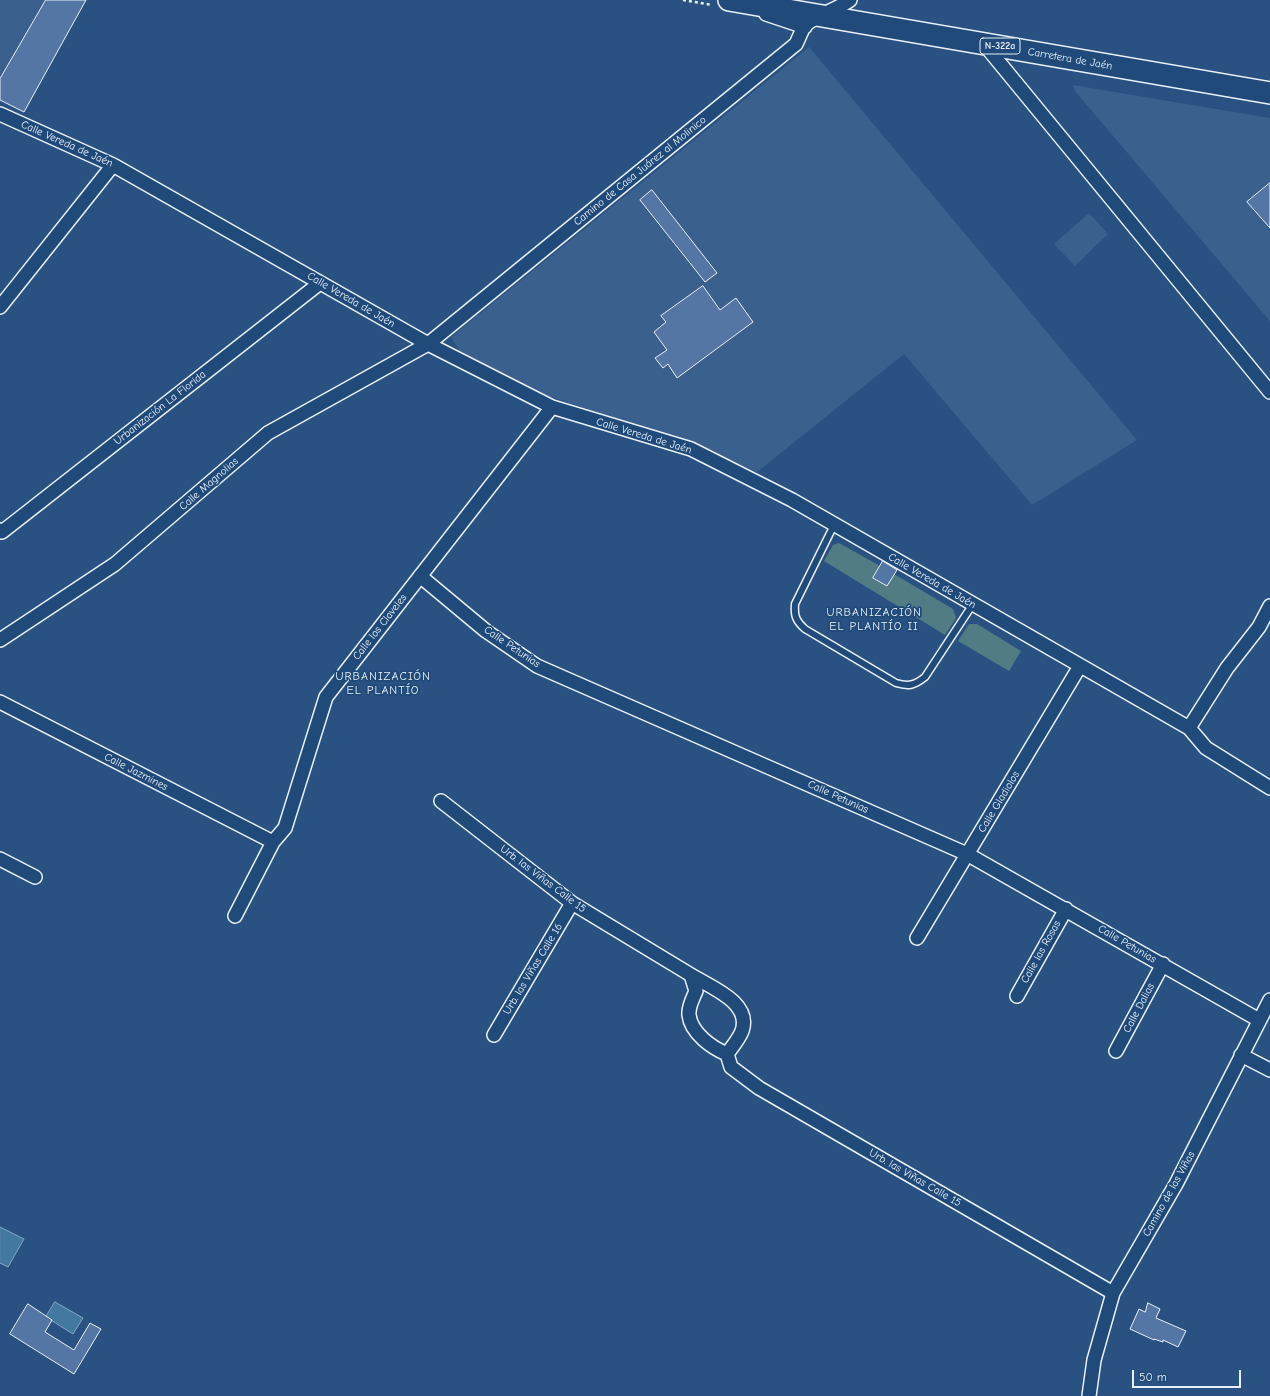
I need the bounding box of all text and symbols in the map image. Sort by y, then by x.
road number: N-322a [980,38,1020,54]
street label: Carretera de Jaén [1027,45,1113,73]
street label: Camino de Casa Juárez al Molinico [571,113,709,229]
street label: Calle Vereda de Jaén [19,118,115,170]
street label: Calle Vereda de Jaén [305,269,397,331]
street label: Urbanización La Florida [111,368,209,448]
street label: Calle Vereda de Jaén [595,415,693,457]
street label: Calle Magnolias [177,455,241,513]
street label: Calle Vereda de Jaén [886,550,978,612]
street label: Calle los Claveles [350,591,410,663]
district label: URBANIZACIÓN EL PLANTÍO II [826,606,922,634]
street label: Calle Petunias [481,623,543,671]
district label: URBANIZACIÓN EL PLANTÍO [335,670,431,698]
street label: Calle Jazmines [102,750,170,794]
street label: Calle Gladiolos [976,769,1022,835]
street label: Calle Petunias [806,778,870,816]
street label: Urb. las Viñas Calle 15 [497,842,589,916]
street label: Calle las Rosas [1018,918,1064,986]
street label: Urb. las Viñas Calle 16 [500,921,566,1017]
street label: Calle Petunias [1095,922,1159,966]
street label: Calle Dalias [1120,981,1158,1035]
street label: Urb. las Viñas Calle 15 [866,1146,964,1210]
street label: Camino de las Viñas [1140,1149,1198,1239]
scale bar [1134,1362,1243,1388]
text: 50 m [1139,1370,1167,1384]

